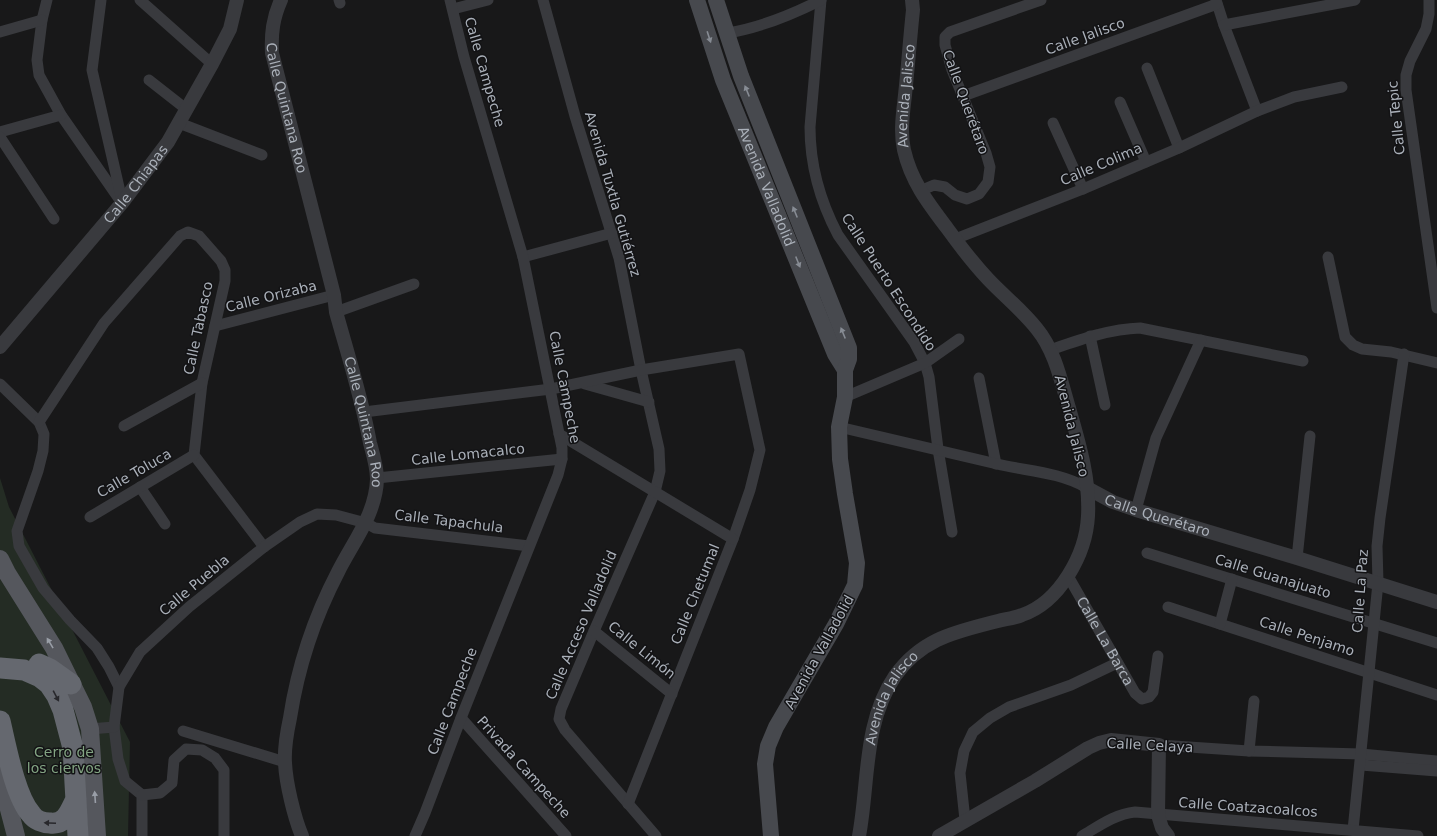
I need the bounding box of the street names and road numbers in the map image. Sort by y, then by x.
street label: Calle Jalisco [1043,14,1127,58]
street label: Calle Campeche [462,15,508,129]
street label: Calle Quintana Roo [264,42,310,175]
street label: Avenida Jalisco [894,43,918,149]
street label: Calle Querétaro [940,48,992,156]
street label: Calle Tepic [1384,80,1408,156]
street label: Avenida Tuxtla Gutiérrez [582,110,644,278]
street label: Avenida Valladolid [735,124,798,249]
street label: Calle Colima [1058,140,1144,188]
street label: Calle Chiapas [100,142,171,227]
street label: Calle Puerto Escondido [839,210,939,354]
street label: Calle Orizaba [224,277,318,315]
street label: Calle Tabasco [180,280,216,376]
street label: Calle Campeche [546,330,584,444]
street label: Calle Quintana Roo [341,355,385,488]
street label: Avenida Jalisco [1052,373,1092,479]
street label: Calle Lomacalco [410,440,526,468]
street label: Calle Toluca [94,445,174,501]
street label: Calle Querétaro [1102,491,1212,540]
street label: Calle Tapachula [394,506,504,536]
street label: Calle Chetumal [668,541,722,647]
street label: Calle Acceso Valladolid [542,548,620,702]
street label: Calle La Paz [1349,549,1371,633]
street label: Calle Puebla [156,551,232,619]
street label: Calle Guanajuato [1213,551,1333,601]
street label: Avenida Valladolid [781,592,857,712]
street label: Calle La Barca [1073,594,1137,688]
street label: Calle Penjamo [1257,613,1357,659]
street label: Calle Limón [605,618,679,682]
street label: Calle Campeche [424,645,480,757]
street label: Avenida Jalisco [862,647,921,746]
street label: Privada Campeche [474,713,574,821]
street label: Calle Celaya [1106,735,1194,755]
street label: Calle Coatzacoalcos [1178,794,1318,820]

